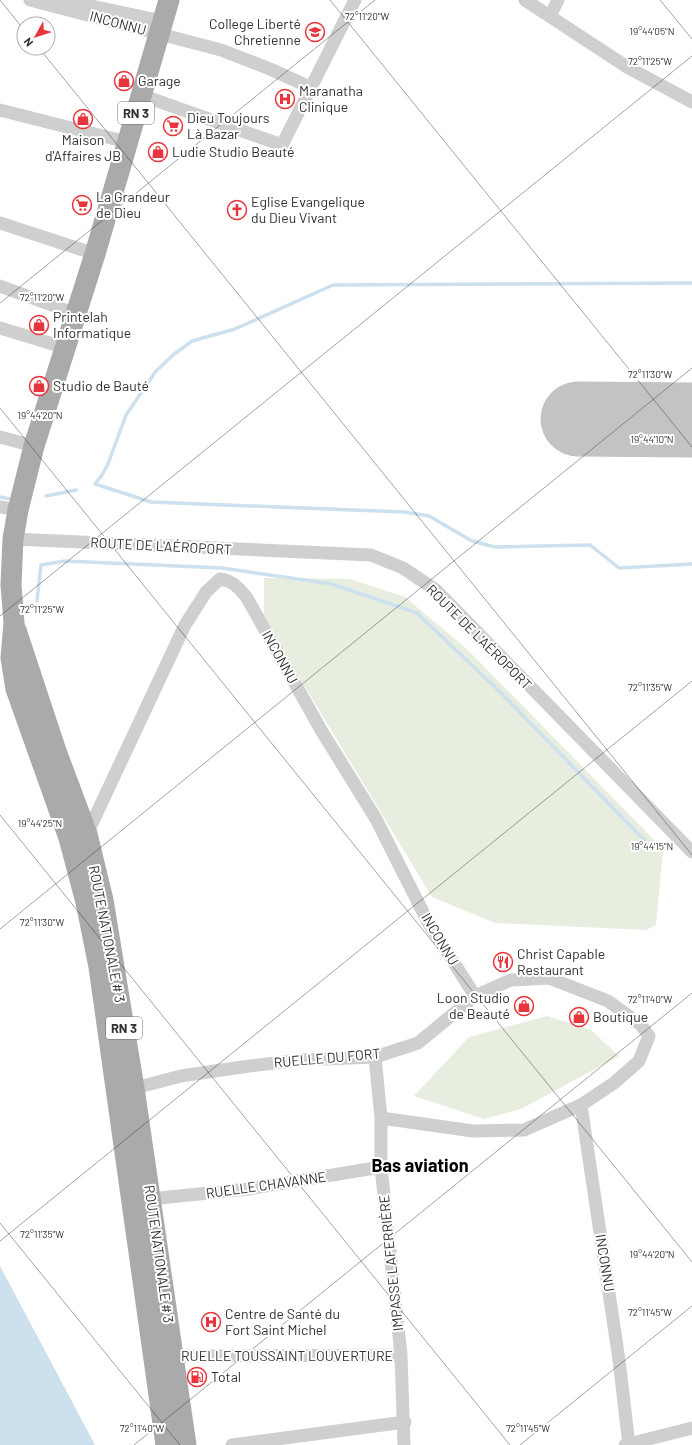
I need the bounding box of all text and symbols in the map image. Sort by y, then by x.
street label: INCONNU [88,7,148,38]
text: 72°11'20"W [345,10,390,22]
place label: College Liberté Chretienne [209,15,301,48]
north arrow [16,16,56,56]
school or university icon: College Liberté Chretienne [304,21,326,43]
text: 19°44'05"N [630,25,674,37]
text: N [20,36,35,50]
text: 72°11'25"W [628,55,672,67]
shop icon: Garage [113,70,135,92]
place label: Garage [138,72,181,89]
place label: Maranatha Clinique [299,82,363,115]
hospital icon: Maranatha Clinique [274,88,296,110]
road number: RN 3 [118,102,154,124]
shop icon: Maison d'Affaires JB [72,108,94,130]
place label: Dieu Toujours Là Bazar [187,109,270,142]
supermarket icon: Dieu Toujours Là Bazar [162,115,184,137]
place label: Maison d'Affaires JB [45,131,121,164]
shop icon: Ludie Studio Beauté [147,141,169,163]
place label: Ludie Studio Beauté [172,143,295,160]
place label: La Grandeur de Dieu [96,188,170,221]
place label: Eglise Evangelique du Dieu Vivant [251,193,365,226]
supermarket icon: La Grandeur de Dieu [71,194,93,216]
church icon: Eglise Evangelique du Dieu Vivant [226,199,248,221]
text: 72°11'20"W [20,291,65,303]
place label: Printelah Informatique [53,308,131,341]
shop icon: Printelah Informatique [28,314,50,336]
text: 72°11'30"W [628,368,672,380]
shop icon: Studio de Bauté [28,375,50,397]
place label: Studio de Bauté [53,377,149,394]
text: 19°44'20"N [17,409,63,421]
text: 19°44'10"N [630,433,674,445]
street label: ROUTE DE L'AÉROPORT [90,533,232,558]
street label: ROUTE DE L'AÉROPORT [423,581,535,693]
text: 72°11'25"W [20,603,64,615]
street label: INCONNU [259,627,302,686]
text: 72°11'35"W [628,681,672,693]
text: 19°44'25"N [18,817,62,829]
text: 19°44'15"N [631,840,673,852]
street label: ROUTE NATIONALE # 3 [86,864,129,1004]
street label: INCONNU [418,909,463,968]
text: 72°11'30"W [20,916,64,928]
place label: Christ Capable Restaurant [517,945,605,978]
restaurant icon: Christ Capable Restaurant [492,951,514,973]
place label: Loon Studio de Beauté [437,989,510,1022]
text: 72°11'40"W [628,993,673,1005]
shop icon: Loon Studio de Beauté [513,995,535,1017]
shop icon: Boutique [568,1006,590,1028]
place label: Boutique [593,1008,648,1025]
road number: RN 3 [106,1017,142,1039]
street label: RUELLE DU FORT [273,1044,381,1071]
district label: Bas aviation [371,1154,469,1176]
street label: RUELLE CHAVANNE [205,1168,327,1201]
street label: ROUTE NATIONALE # 3 [141,1184,178,1324]
street label: IMPASSE LAFERRIÈRE [375,1194,406,1332]
text: 72°11'35"W [20,1228,64,1240]
street label: INCONNU [593,1233,618,1293]
text: 19°44'20"N [629,1248,675,1260]
place label: Centre de Santé du Fort Saint Michel [225,1305,340,1338]
text: 72°11'45"W [628,1306,672,1318]
hospital icon: Centre de Santé du Fort Saint Michel [200,1311,222,1333]
street label: RUELLE TOUSSAINT LOUVERTURE [181,1347,393,1364]
fuel station icon: Total [186,1366,208,1388]
place label: Total [211,1368,241,1385]
text: 72°11'40"W [120,1422,165,1434]
text: 72°11'45"W [506,1422,550,1434]

